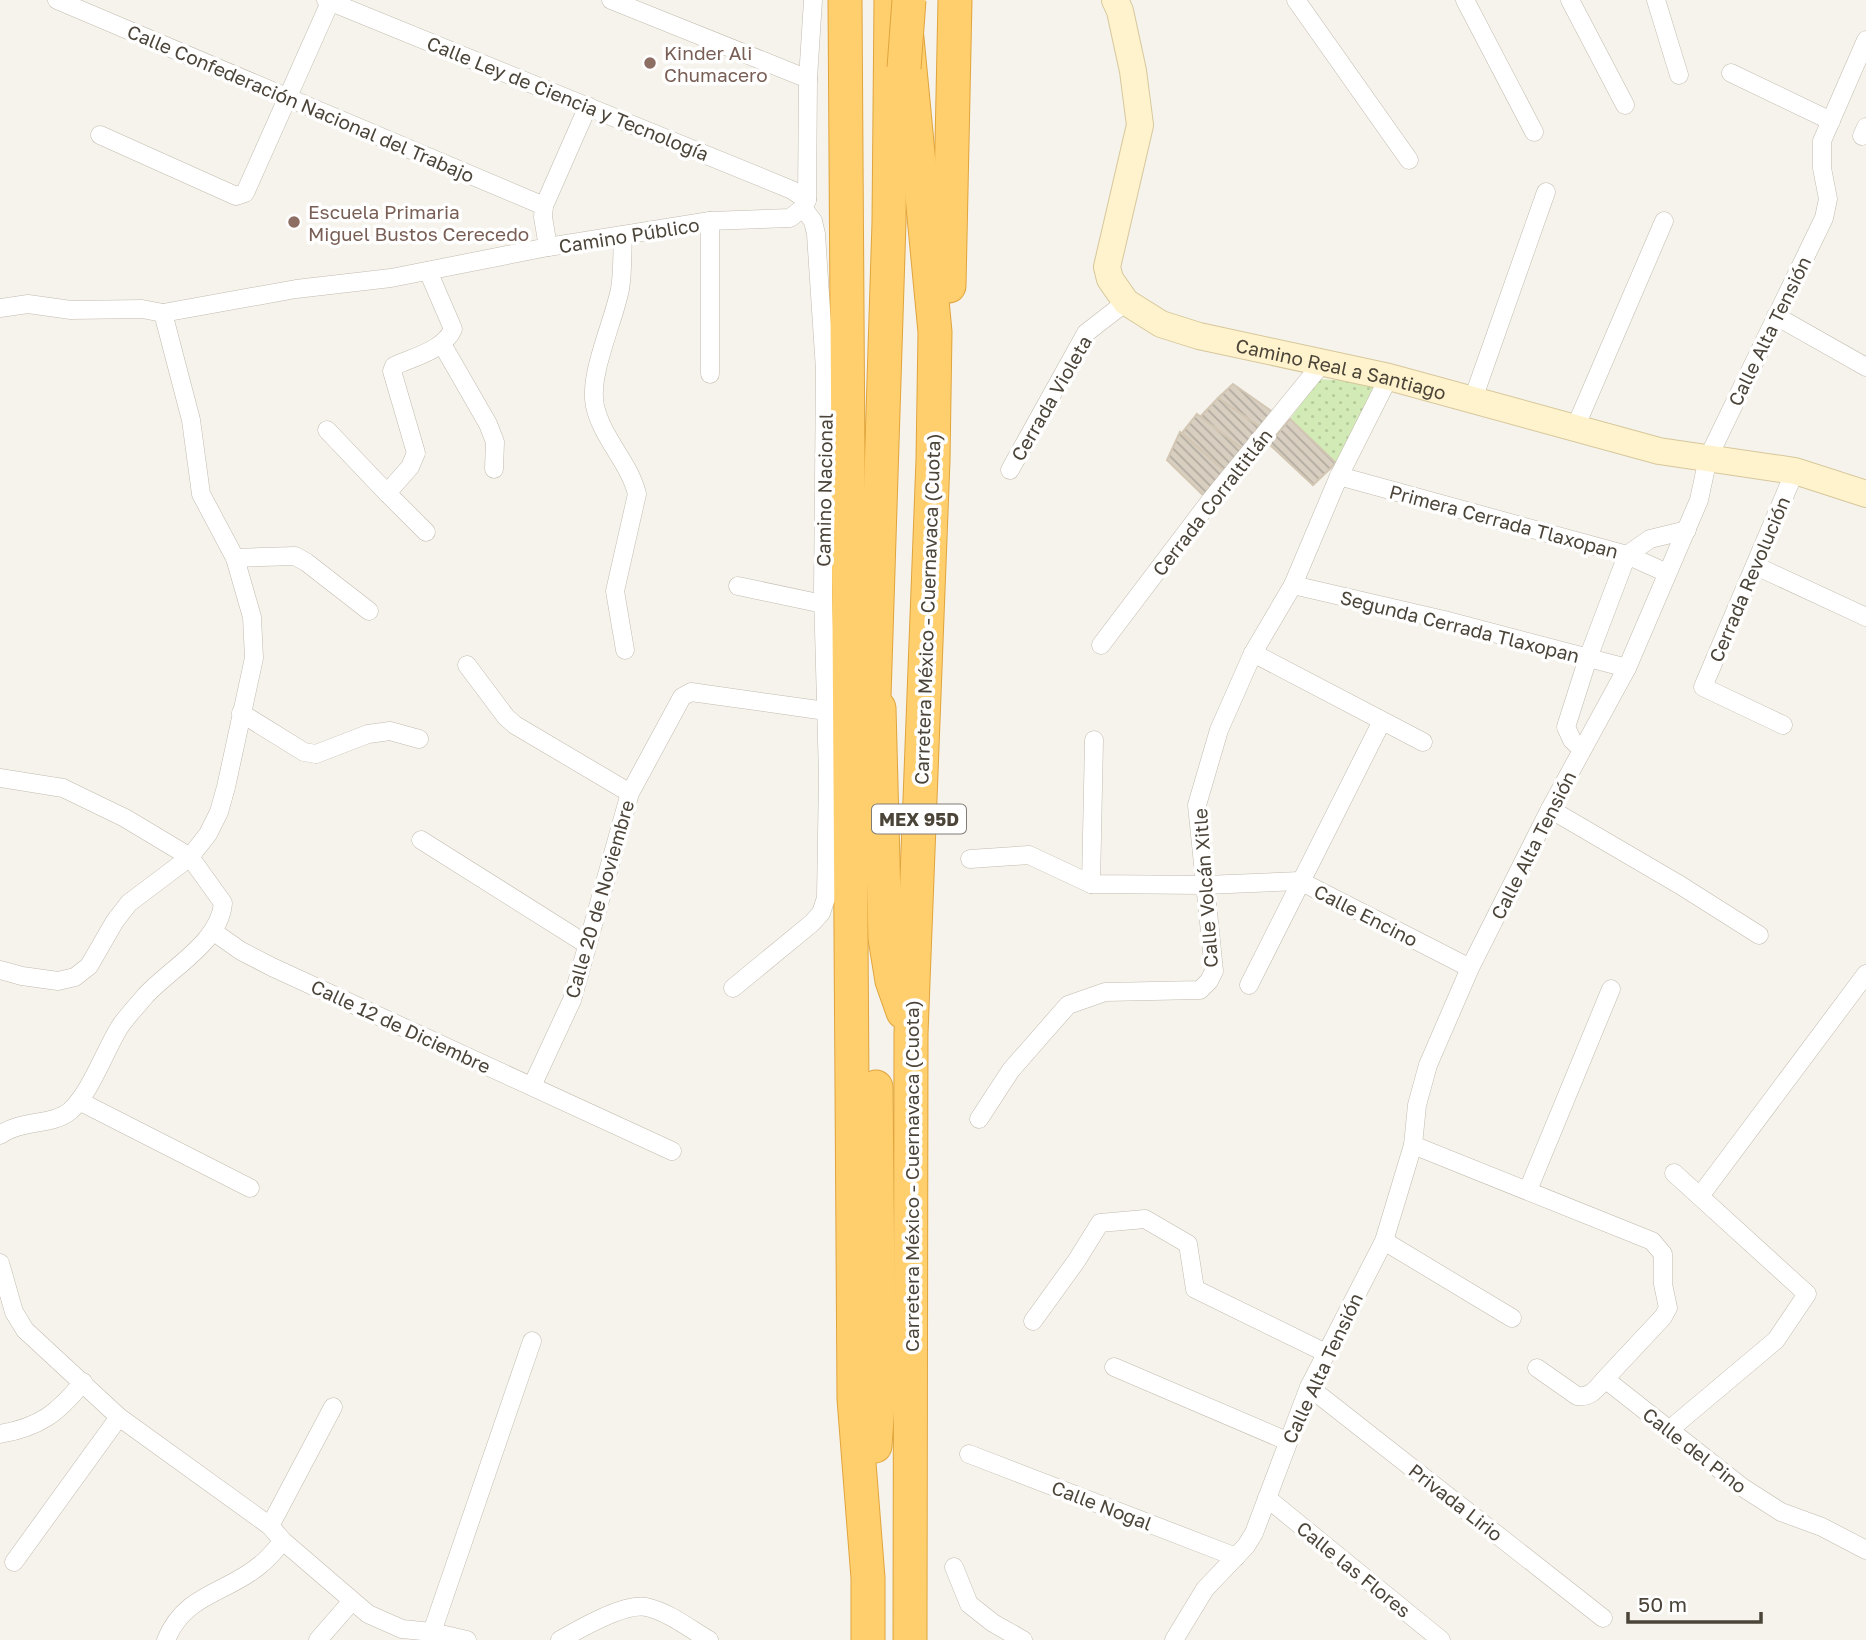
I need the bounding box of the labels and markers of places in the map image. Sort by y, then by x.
place label: Kinder Ali Chumacero [664,41,768,86]
marker: Kinder Ali Chumacero [642,55,658,71]
place label: Escuela Primaria Miguel Bustos Cerecedo [308,200,529,245]
marker: Escuela Primaria Miguel Bustos Cerecedo [286,214,302,230]

